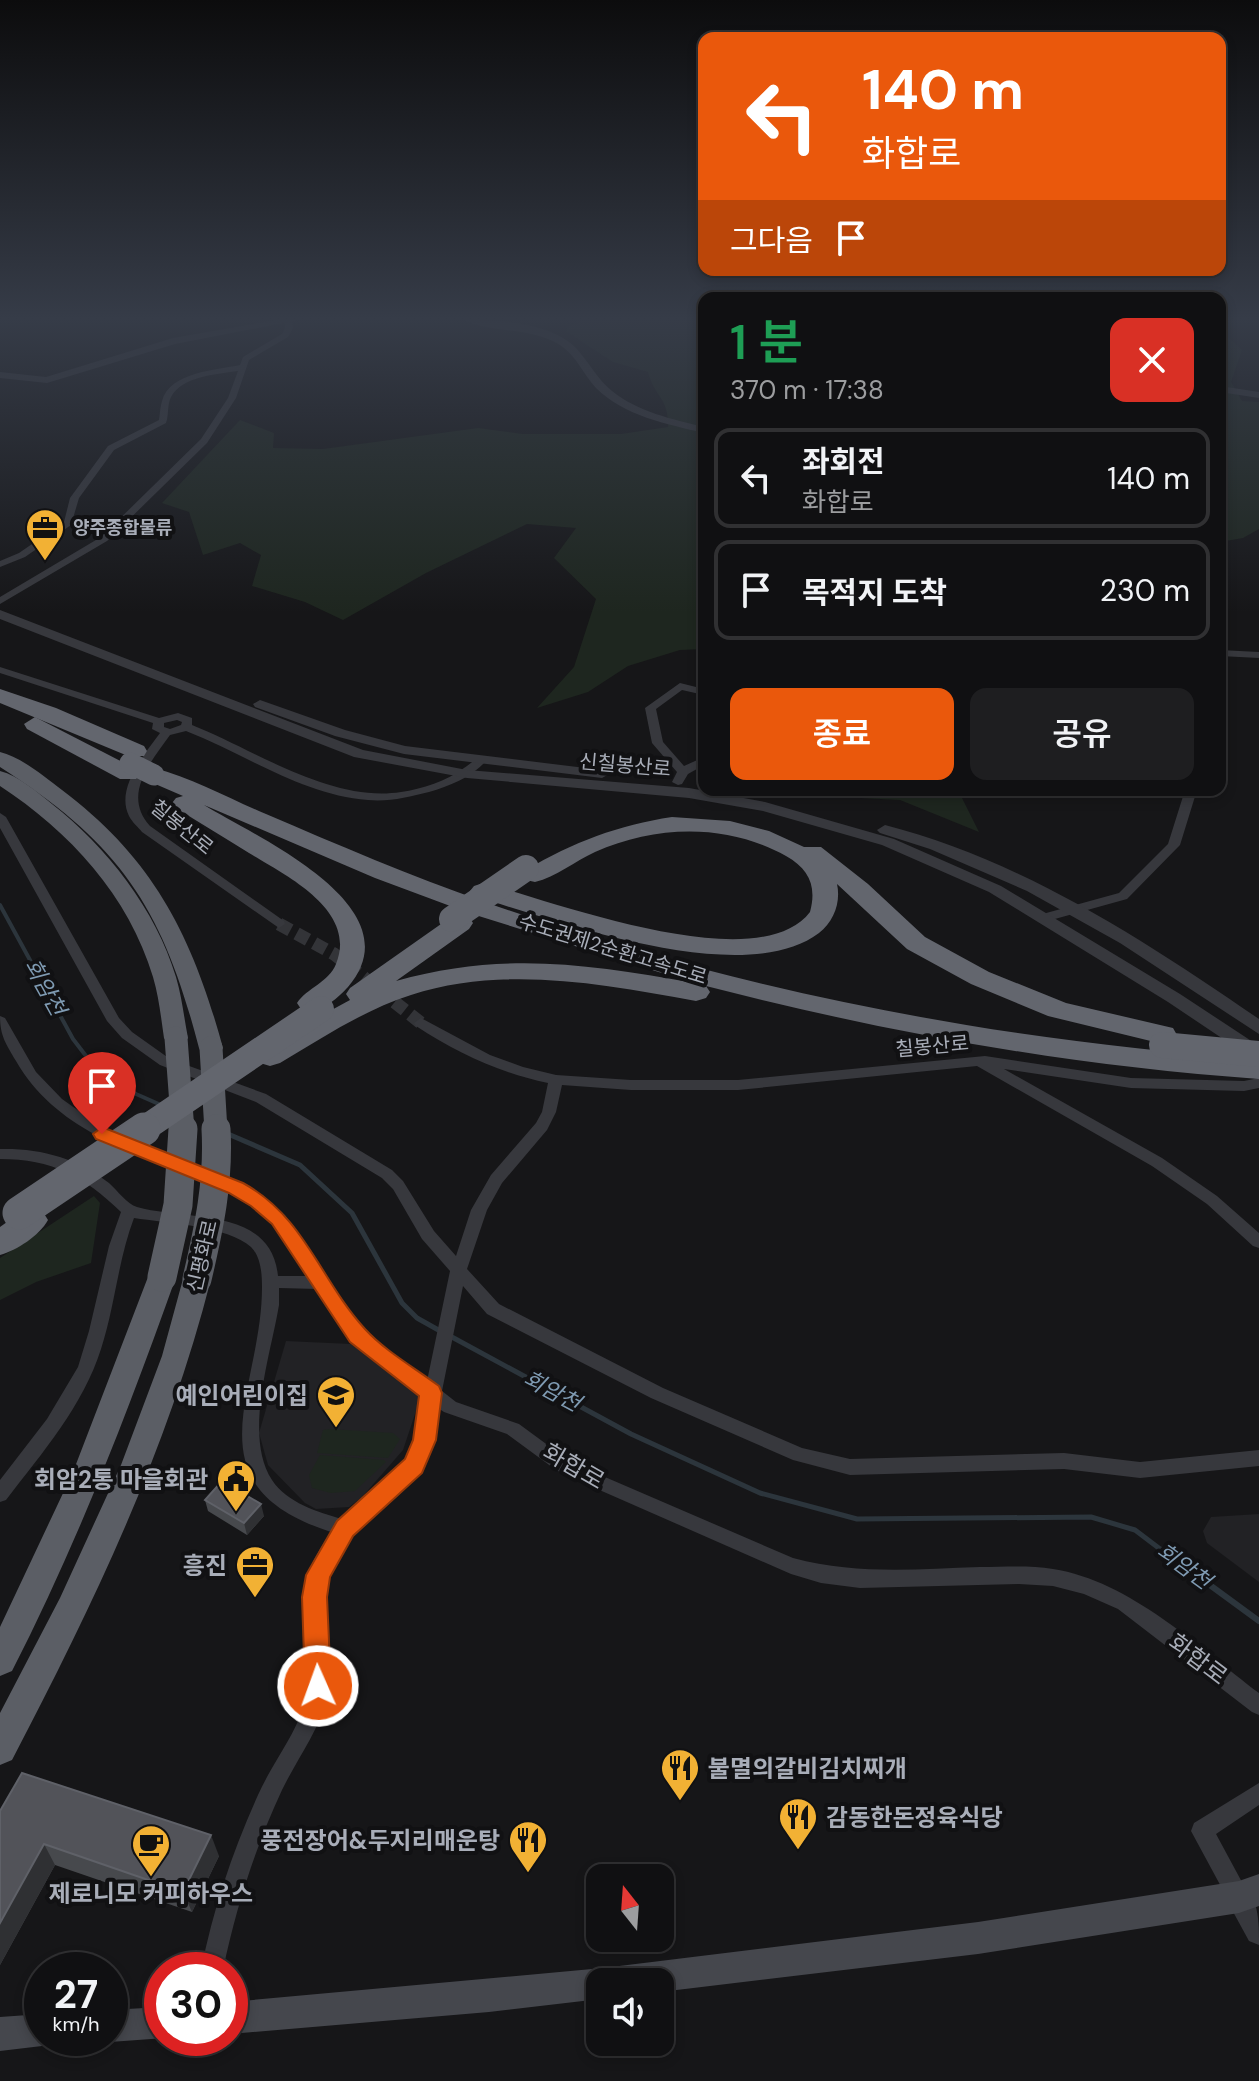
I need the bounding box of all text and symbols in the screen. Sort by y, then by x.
text: 140 m [862,53,1024,126]
icon: left [730,64,834,168]
text: 화합로 [862,130,961,177]
icon: arrive [829,216,873,260]
text: 그다음 [730,221,813,260]
text: 1 분 [730,311,803,374]
button: close [1110,318,1194,402]
text: 370 m · 17:38 [730,373,884,407]
text: 좌회전 [802,442,885,481]
icon: left [734,456,778,500]
text: 140 m [1107,459,1190,498]
text: 화합로 [802,485,874,519]
office icon: 양주종합물류 [24,507,66,562]
place label: 양주종합물류 [73,516,172,540]
icon: arrive [734,568,778,612]
text: 230 m [1100,571,1190,610]
text: 목적지 도착 [802,573,947,612]
button: 종료 [730,688,954,780]
button: 공유 [970,688,1194,780]
street label: 신칠봉산로 [578,748,672,782]
street label: 칠봉산로 [145,794,219,860]
street label: 수도권제2순환고속도로 [516,908,710,990]
water label: 회암천 [18,953,74,1023]
street label: 칠봉산로 [894,1030,970,1062]
pin [68,1052,136,1134]
icon: arrive [80,1064,124,1108]
street label: 신평화로 [181,1217,223,1295]
water label: 회암천 [518,1364,588,1419]
school or university icon: 예인어린이집 [315,1374,357,1429]
place label: 예인어린이집 [176,1380,308,1411]
street label: 화합로 [538,1436,610,1496]
public building icon: 회암2통 마을회관 [215,1458,257,1513]
place label: 회암2통 마을회관 [34,1464,208,1495]
water label: 회암천 [1151,1536,1219,1597]
office icon: 흥진 [234,1544,276,1599]
place label: 흥진 [183,1550,227,1581]
street label: 화합로 [1162,1627,1234,1691]
position arrow [276,1644,360,1728]
restaurant icon: 불멸의갈비김치찌개 [659,1747,701,1802]
place label: 불멸의갈비김치찌개 [708,1753,907,1784]
restaurant icon: 감동한돈정육식당 [777,1796,819,1851]
place label: 감동한돈정육식당 [826,1802,1003,1833]
restaurant icon: 풍전장어&두지리매운탕 [507,1819,549,1874]
cafe icon: 제로니모 커피하우스 [130,1823,172,1878]
place label: 풍전장어&두지리매운탕 [260,1825,500,1856]
north arrow [586,1864,674,1952]
map controls [586,1864,674,2056]
place label: 제로니모 커피하우스 [49,1878,253,1909]
speed limit sign: 30 [144,1952,248,2056]
text: 27 [54,1968,98,2020]
button: sound [586,1968,674,2056]
text: km/h [52,2011,100,2037]

